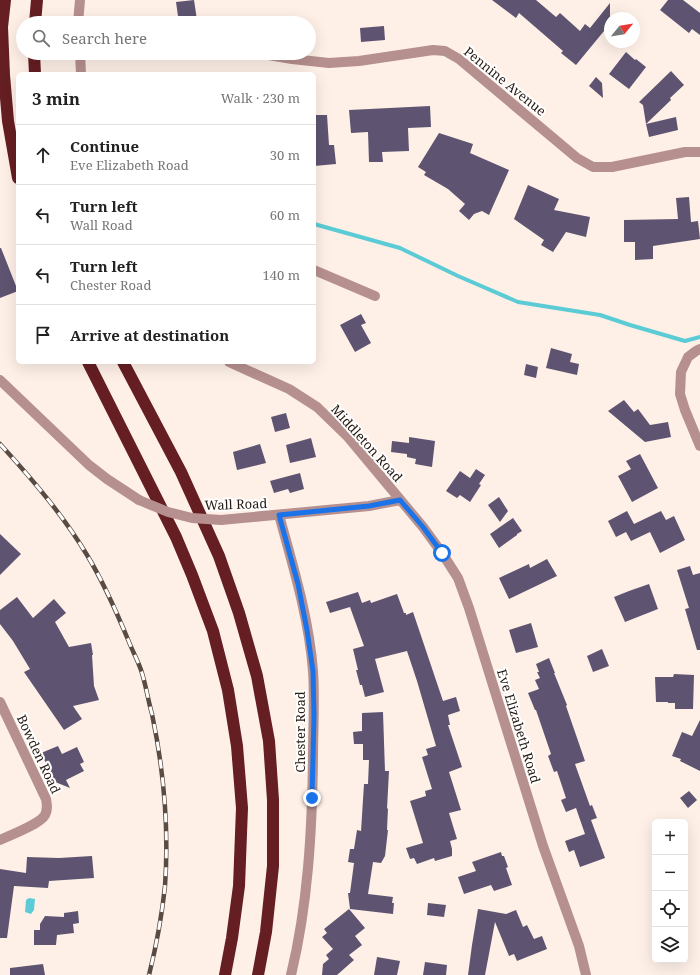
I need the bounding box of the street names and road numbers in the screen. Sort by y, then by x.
street label: Pennine Avenue [460,42,550,120]
street label: Middleton Road [327,400,407,486]
street label: Wall Road [204,494,268,514]
street label: Eve Elizabeth Road [493,667,545,785]
street label: Chester Road [291,691,309,773]
street label: Bowden Road [13,712,65,796]

